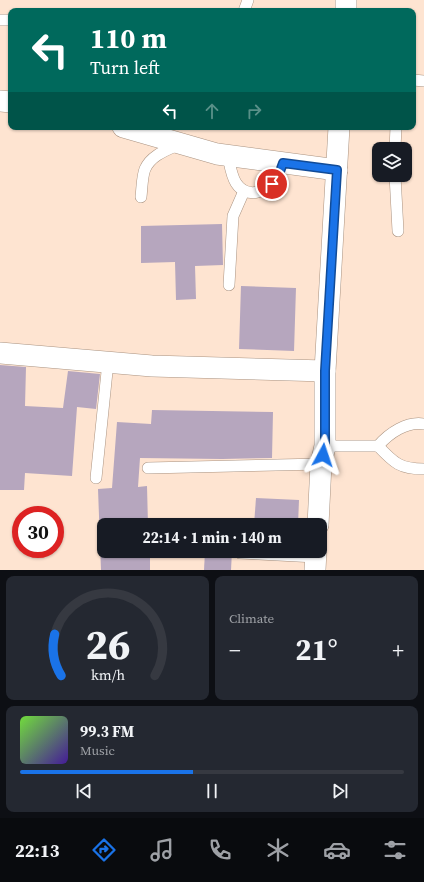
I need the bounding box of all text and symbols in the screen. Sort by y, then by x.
text: 110 m [90,19,167,57]
icon: left [24,24,76,76]
text: Turn left [90,55,160,80]
icon: left [159,100,181,122]
icon: ahead [201,100,223,122]
icon: right [243,100,265,122]
map controls [372,142,412,182]
button: layers [372,142,412,182]
pin [255,167,289,201]
icon: arrive [261,173,283,195]
position arrow [302,434,344,476]
speed limit sign: 30 [12,506,64,558]
text: 22:14 · 1 min · 140 m [143,527,282,548]
text: Climate [229,610,274,627]
text: 26 [85,616,130,673]
text: 21° [295,629,338,670]
text: − [229,635,241,665]
text: + [392,635,404,665]
text: km/h [91,665,125,685]
text: 99.3 FM [80,721,134,742]
text: Music [80,742,115,759]
icon: previous [73,780,95,802]
icon: pause [201,780,223,802]
icon: next [329,780,351,802]
icon: directions [90,836,118,864]
icon: music [148,836,176,864]
icon: phone [206,836,234,864]
icon: climate [264,836,292,864]
icon: car [323,836,351,864]
icon: filters [381,836,409,864]
text: 22:13 [15,838,60,863]

